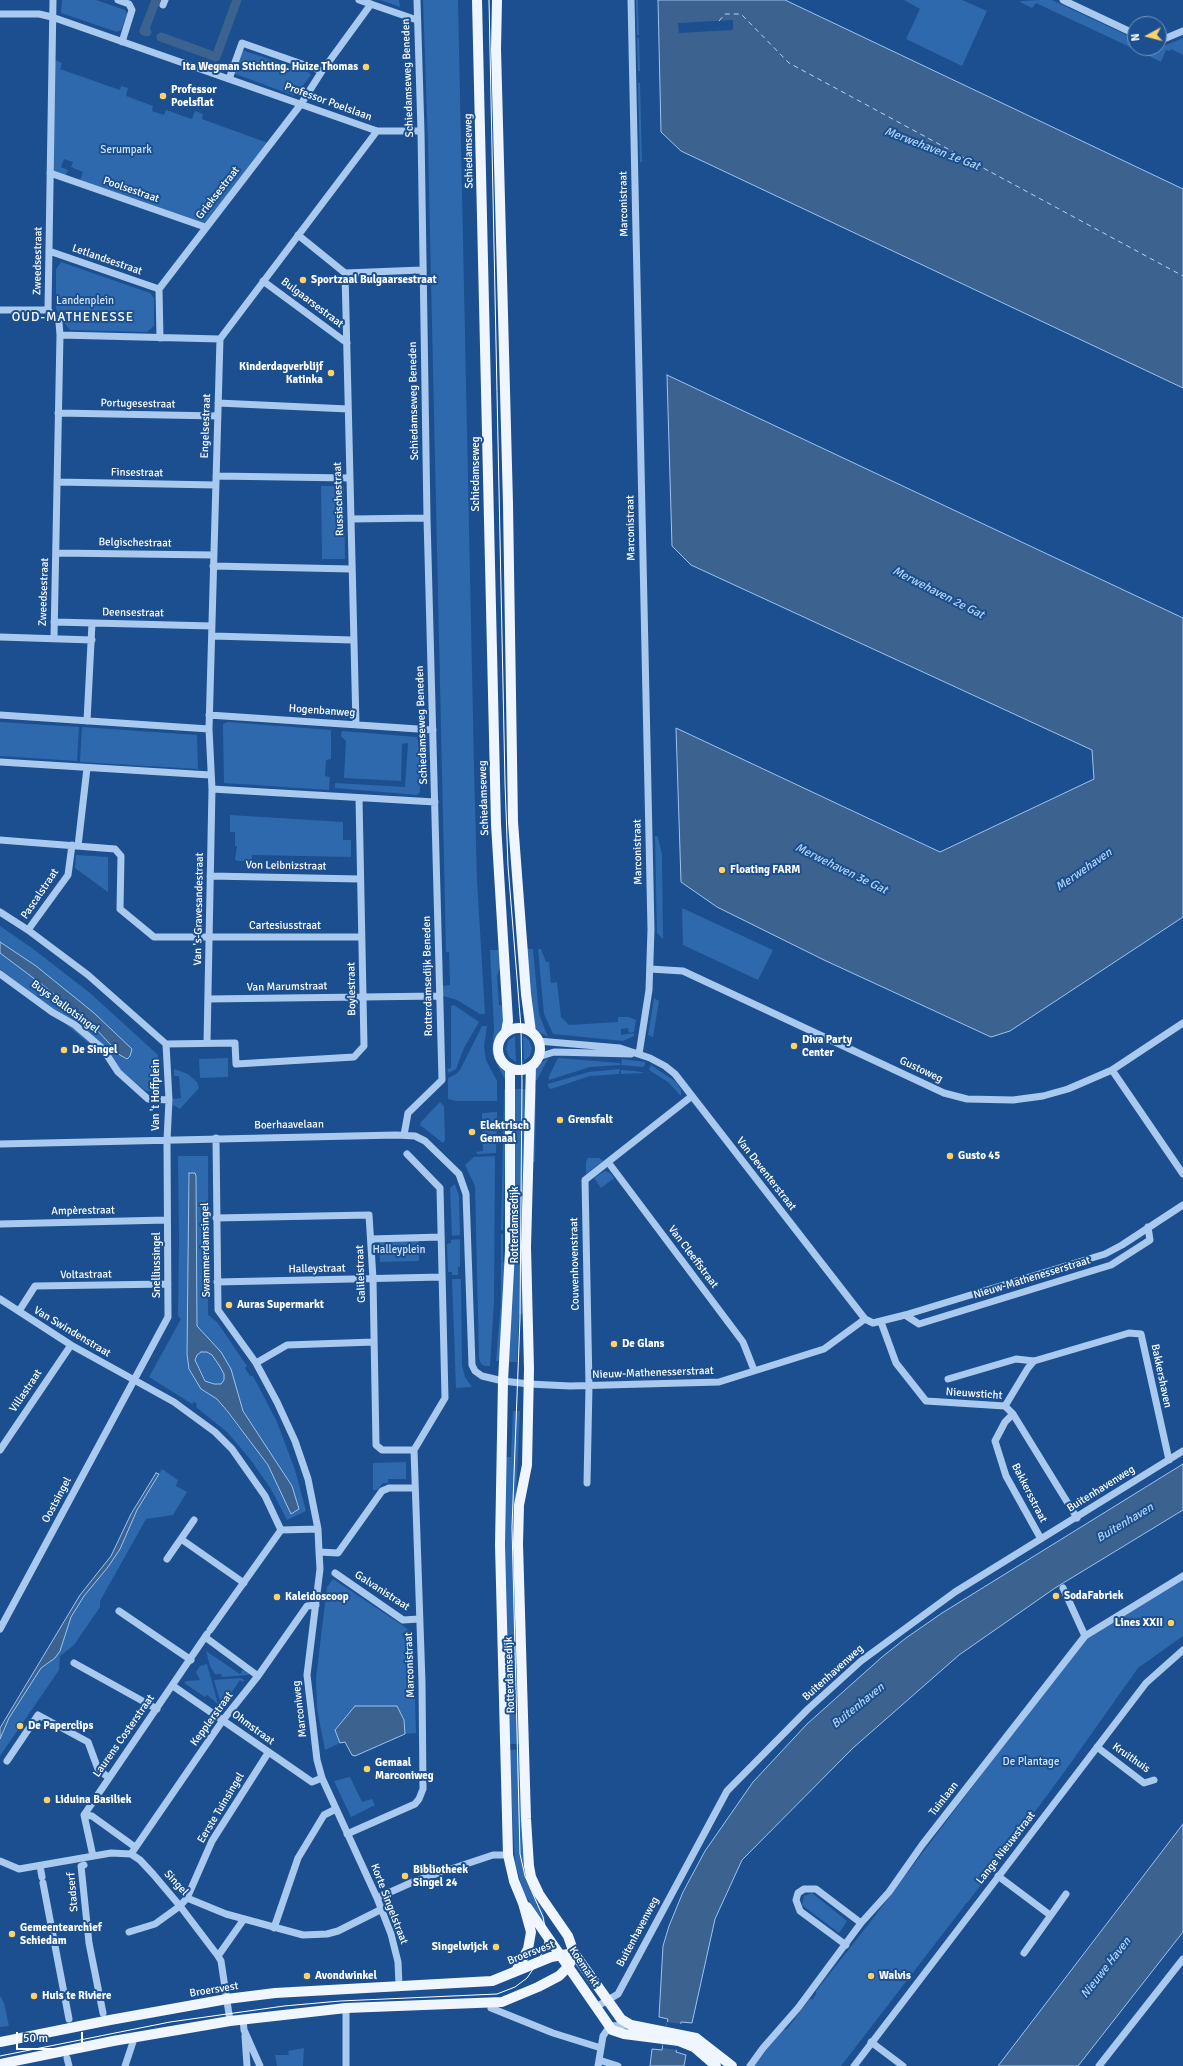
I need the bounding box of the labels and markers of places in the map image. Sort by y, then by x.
place label: Ita Wegman Stichting. Huize Thomas [183,60,358,74]
marker: Ita Wegman Stichting. Huize Thomas [361,62,371,72]
place label: Professor Poelsflat [171,83,217,109]
marker: Professor Poelsflat [158,91,168,101]
place label: Sportzaal Bulgaarsestraat [311,273,437,287]
marker: Sportzaal Bulgaarsestraat [298,275,308,285]
place label: Kinderdagverblijf Katinka [239,360,323,386]
marker: Kinderdagverblijf Katinka [326,368,336,378]
place label: Floating FARM [730,863,800,877]
marker: Floating FARM [717,865,727,875]
place label: Diva Party Center [802,1033,852,1059]
marker: Diva Party Center [789,1041,799,1051]
place label: De Singel [72,1043,117,1057]
marker: De Singel [59,1045,69,1055]
place label: Grensfalt [568,1113,613,1127]
marker: Grensfalt [555,1115,565,1125]
place label: Elektrisch Gemaal [480,1119,529,1145]
marker: Elektrisch Gemaal [467,1127,477,1137]
place label: Gusto 45 [958,1149,1000,1163]
marker: Gusto 45 [945,1151,955,1161]
place label: Auras Supermarkt [237,1298,324,1312]
marker: Auras Supermarkt [224,1300,234,1310]
place label: De Glans [622,1337,664,1351]
marker: De Glans [609,1339,619,1349]
place label: SodaFabriek [1064,1589,1123,1603]
place label: Kaleidoscoop [285,1590,349,1604]
marker: SodaFabriek [1051,1591,1061,1601]
marker: Kaleidoscoop [272,1592,282,1602]
place label: Lines XXII [1115,1616,1163,1630]
marker: Lines XXII [1166,1618,1176,1628]
place label: De Paperclips [28,1719,93,1733]
marker: De Paperclips [15,1721,25,1731]
place label: Gemaal Marconiweg [375,1756,434,1782]
marker: Gemaal Marconiweg [362,1764,372,1774]
place label: Liduina Basiliek [55,1793,132,1807]
marker: Liduina Basiliek [42,1795,52,1805]
place label: Bibliotheek Singel 24 [413,1863,468,1889]
marker: Bibliotheek Singel 24 [400,1871,410,1881]
place label: Gemeentearchief Schiedam [20,1921,102,1947]
marker: Gemeentearchief Schiedam [7,1929,17,1939]
place label: Singelwijck [432,1940,488,1954]
marker: Singelwijck [491,1942,501,1952]
place label: Avondwinkel [315,1969,377,1983]
place label: Walvis [879,1969,911,1983]
marker: Avondwinkel [302,1971,312,1981]
marker: Walvis [866,1971,876,1981]
place label: Huis te Riviere [42,1989,111,2003]
marker: Huis te Riviere [29,1991,39,2001]

